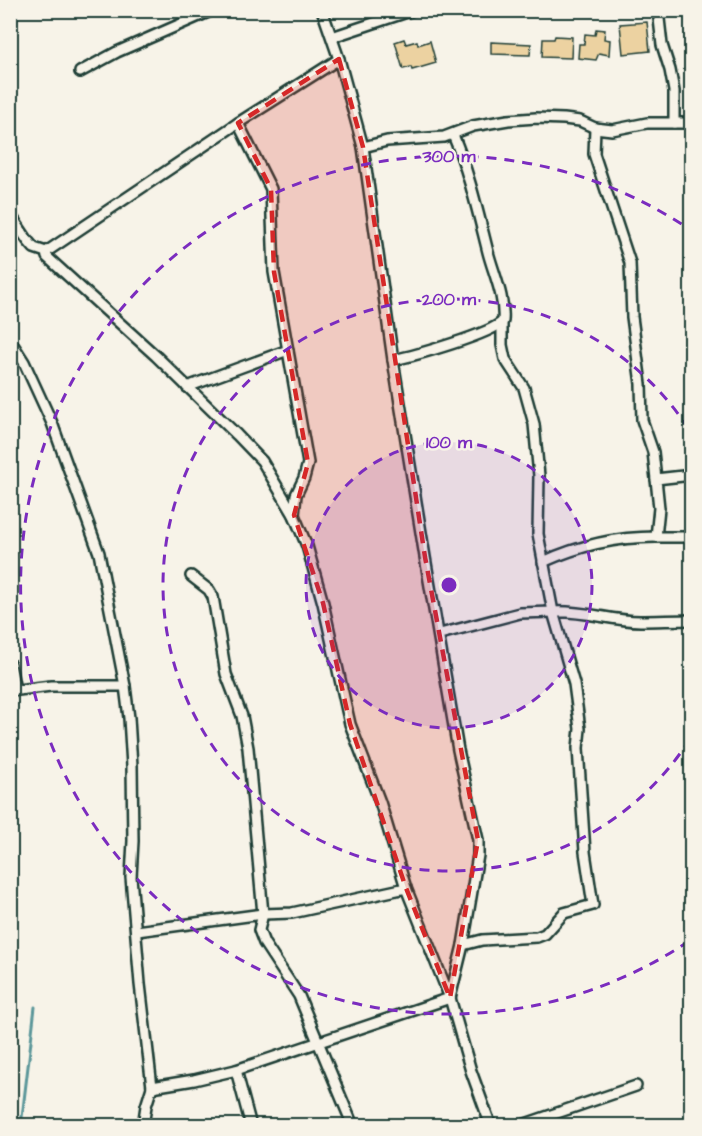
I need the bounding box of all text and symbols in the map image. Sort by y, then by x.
text: 300 m [421,144,477,169]
text: 200 m [421,287,477,312]
text: 100 m [426,430,473,455]
centre of rings [439,575,459,595]

